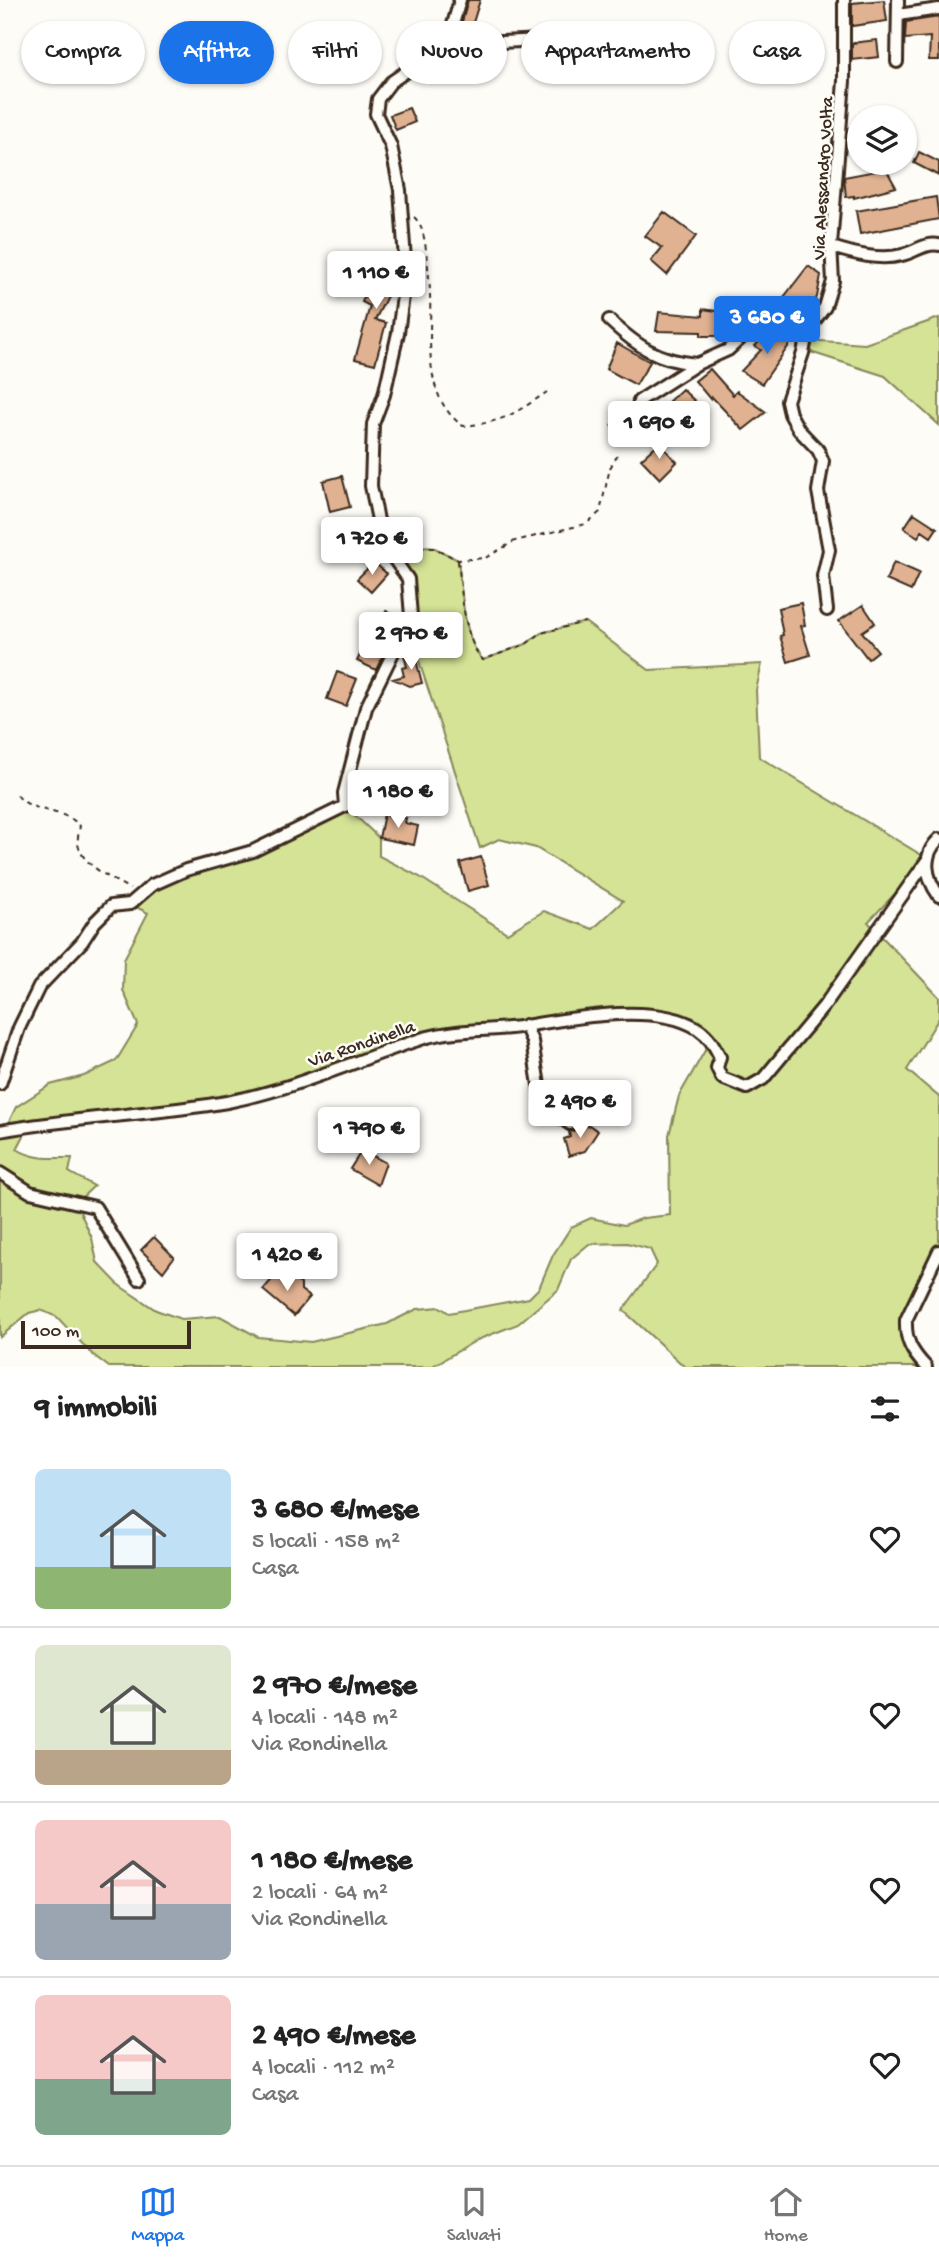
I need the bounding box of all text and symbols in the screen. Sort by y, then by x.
chip: Compra [21,21,145,84]
chip: Affitta [159,21,274,84]
chip: Filtri [288,21,382,84]
chip: Nuovo [396,21,507,84]
chip: Appartamento [521,21,715,84]
chip: Casa [729,21,825,84]
street label: Via Alessandro Volta [809,94,840,261]
map controls [847,105,917,175]
button: layers [847,105,917,175]
pin: 1 110 € [311,252,441,311]
text: 1 110 € [343,260,409,287]
pin: 3 680 € [702,296,832,356]
text: 3 680 € [730,305,804,332]
pin: 1 690 € [594,402,724,461]
text: 1 690 € [624,410,694,437]
pin: 1 720 € [307,518,437,577]
text: 1 720 € [337,526,407,553]
pin: 2 970 € [346,612,476,672]
text: 2 970 € [375,621,447,648]
pin: 1 180 € [333,770,463,830]
text: 1 180 € [364,779,432,806]
street label: Via Rondinella [305,1016,420,1075]
pin: 2 490 € [515,1080,645,1140]
text: 2 490 € [544,1089,616,1116]
pin: 1 790 € [304,1108,434,1167]
text: 1 790 € [334,1116,404,1143]
pin: 1 420 € [222,1234,352,1293]
text: 1 420 € [252,1242,322,1269]
scale bar [21,1318,191,1350]
text: 100 m [32,1321,79,1344]
icon: filters [866,1390,904,1428]
text: 9 immobili [35,1392,157,1427]
text: 3 680 €/mese [252,1494,419,1529]
icon: home [91,1497,175,1581]
icon: heart [866,1520,904,1558]
text: 5 locali · 158 m² [252,1529,400,1556]
text: Casa [252,1556,298,1583]
text: 2 970 €/mese [252,1670,417,1705]
icon: home [91,1673,175,1757]
icon: heart [866,1696,904,1734]
text: 4 locali · 148 m² [252,1705,398,1732]
text: Via Rondinella [252,1732,387,1759]
text: 1 180 €/mese [252,1845,412,1880]
icon: home [91,1848,175,1932]
icon: heart [866,1871,904,1909]
text: 2 locali · 64 m² [252,1880,388,1907]
text: Via Rondinella [252,1907,387,1934]
text: 2 490 €/mese [252,2020,416,2055]
icon: home [91,2023,175,2107]
icon: heart [866,2046,904,2084]
text: 4 locali · 112 m² [252,2055,395,2082]
text: Casa [252,2082,298,2109]
tab: Mappa [131,2183,184,2248]
tab: Salvati [447,2183,501,2248]
tab: Home [764,2183,808,2248]

